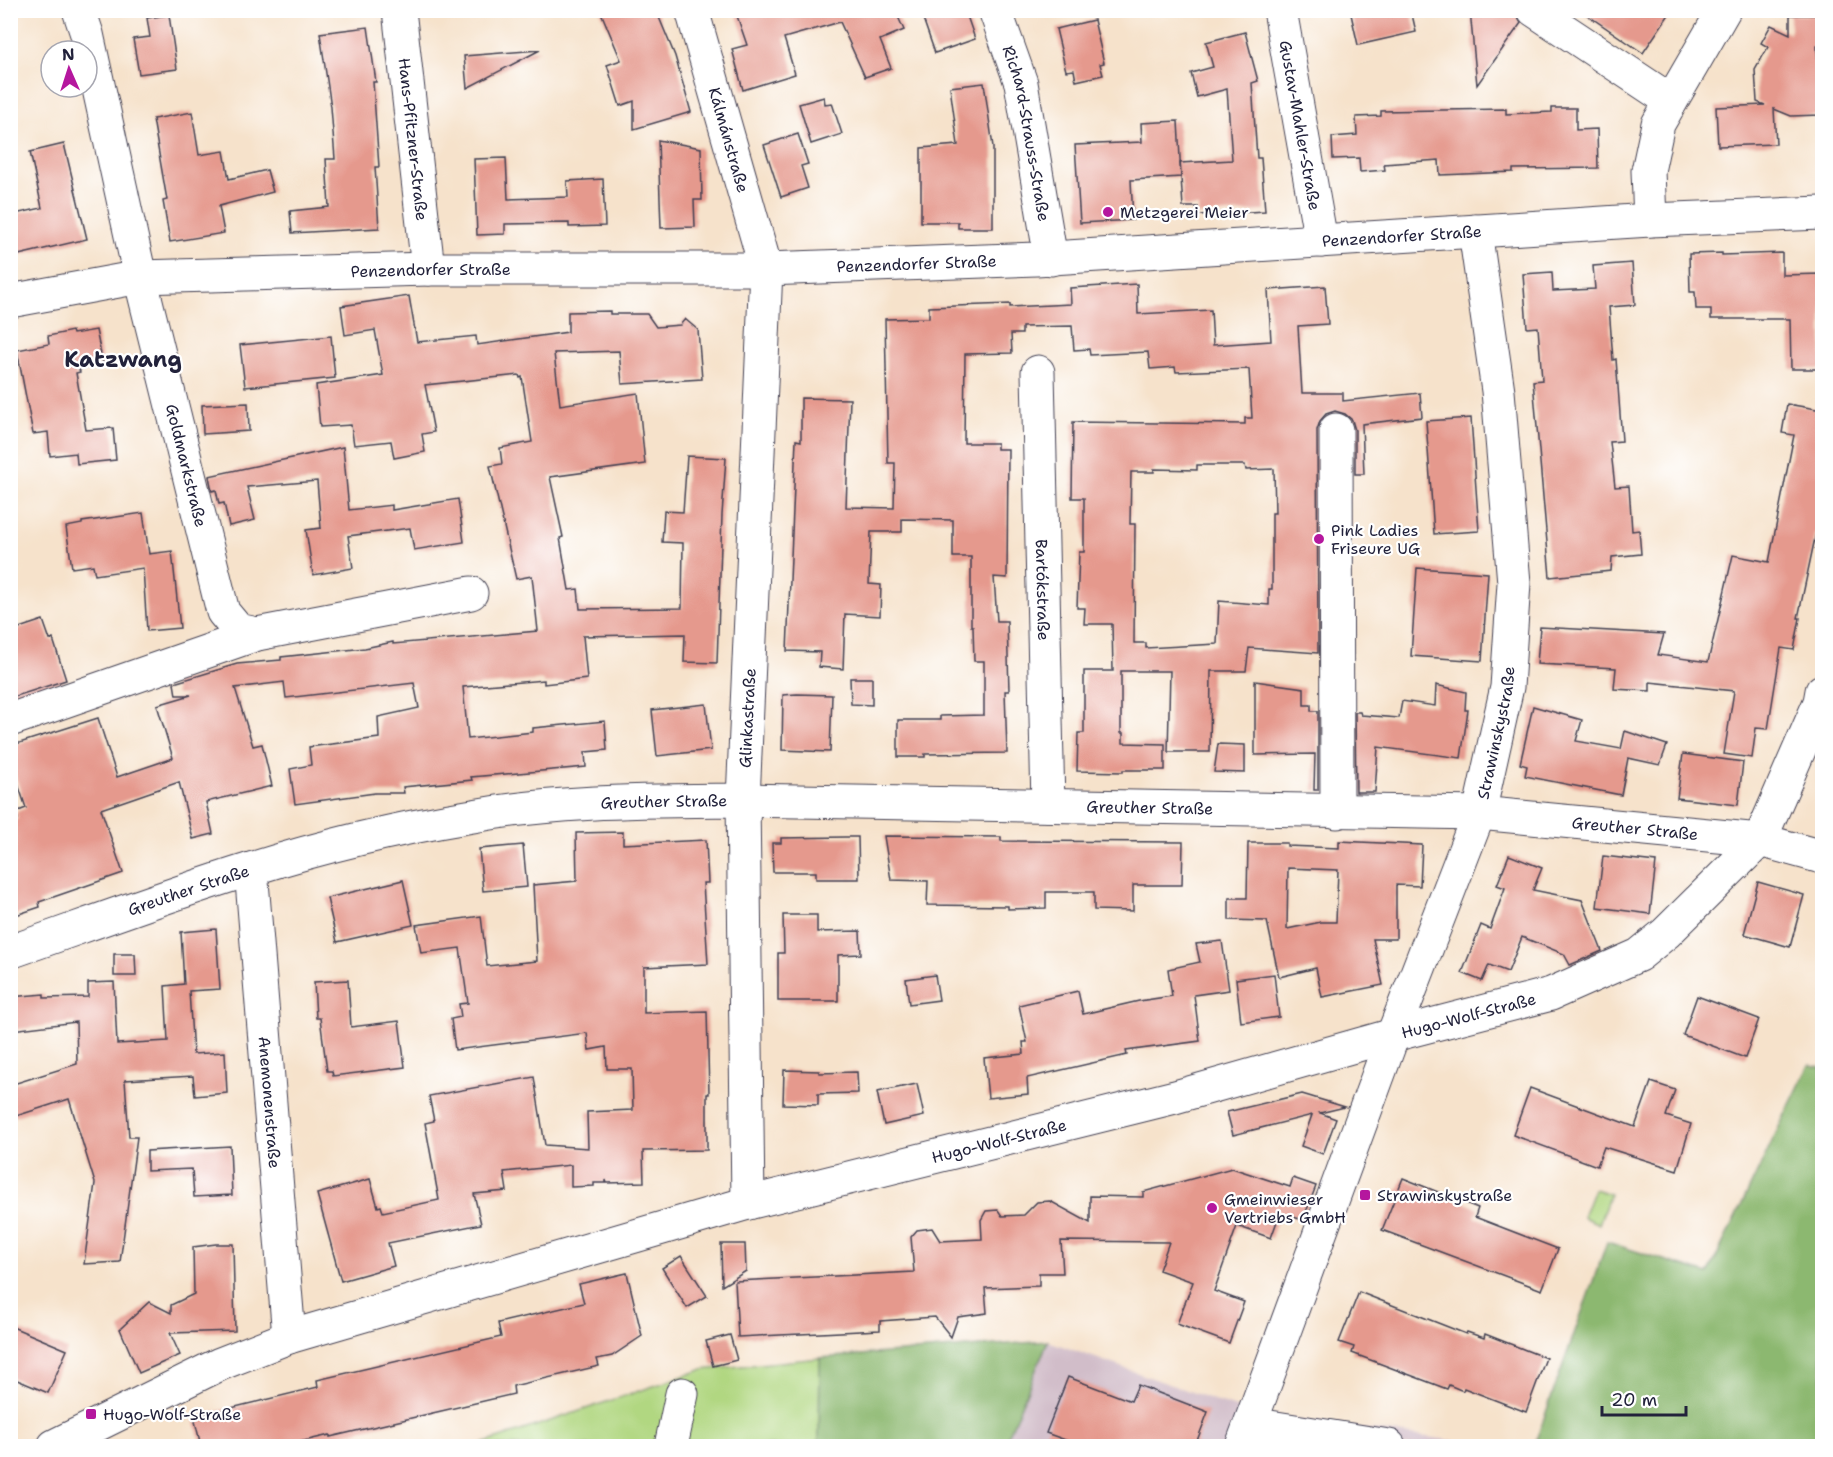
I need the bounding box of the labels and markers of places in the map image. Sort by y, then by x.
place label: Metzgerei Meier [1120,202,1249,223]
marker: Metzgerei Meier [1101,205,1115,219]
place label: Pink Ladies Friseure UG [1331,520,1420,559]
marker: Pink Ladies Friseure UG [1312,532,1326,546]
place label: Strawinskystraße [1377,1185,1512,1206]
marker: Strawinskystraße [1358,1188,1372,1202]
place label: Gmeinwieser Vertriebs GmbH [1224,1189,1346,1228]
marker: Gmeinwieser Vertriebs GmbH [1205,1201,1219,1215]
place label: Hugo-Wolf-Straße [103,1404,241,1425]
marker: Hugo-Wolf-Straße [84,1407,98,1421]

